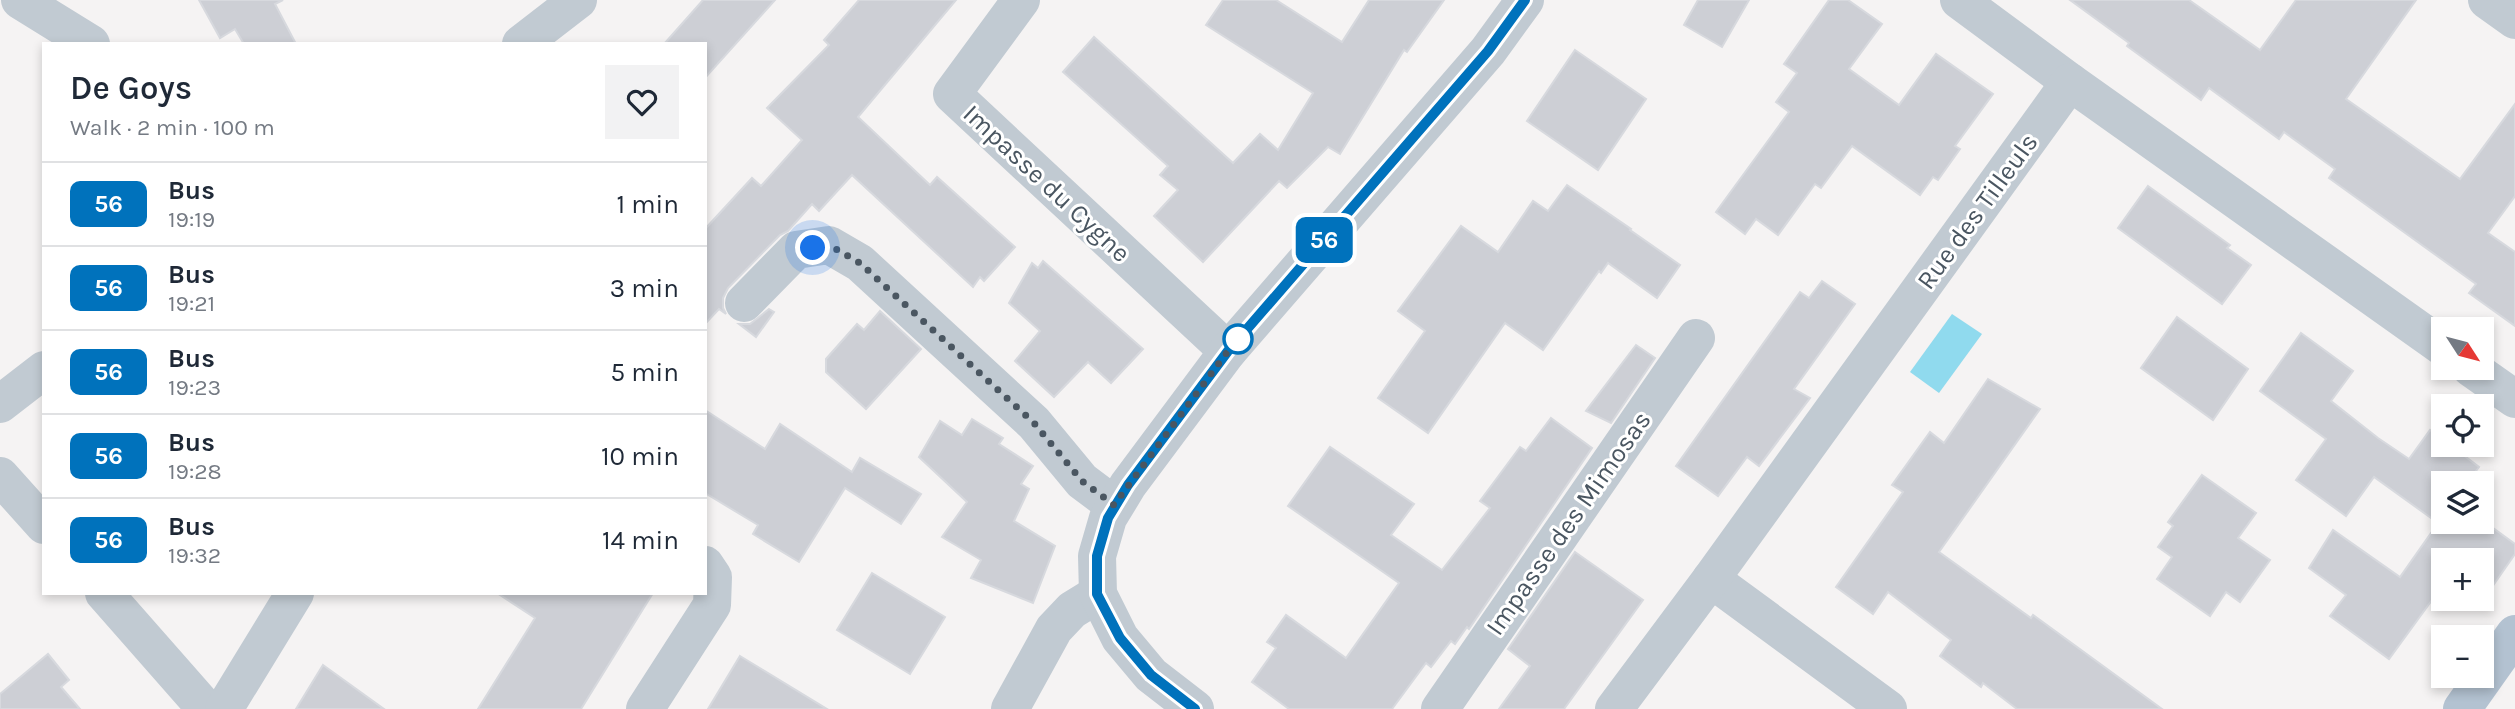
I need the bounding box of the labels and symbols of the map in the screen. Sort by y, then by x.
street label: Impasse du Cygne [957,98,1137,269]
street label: Rue des Tilleuls [1910,127,2044,295]
line badge: 56 [1292,217,1356,263]
your location [795,230,830,265]
north arrow [2431,317,2494,380]
unlabelled marker [1223,324,1253,354]
street label: Impasse des Mimosas [1479,405,1658,641]

